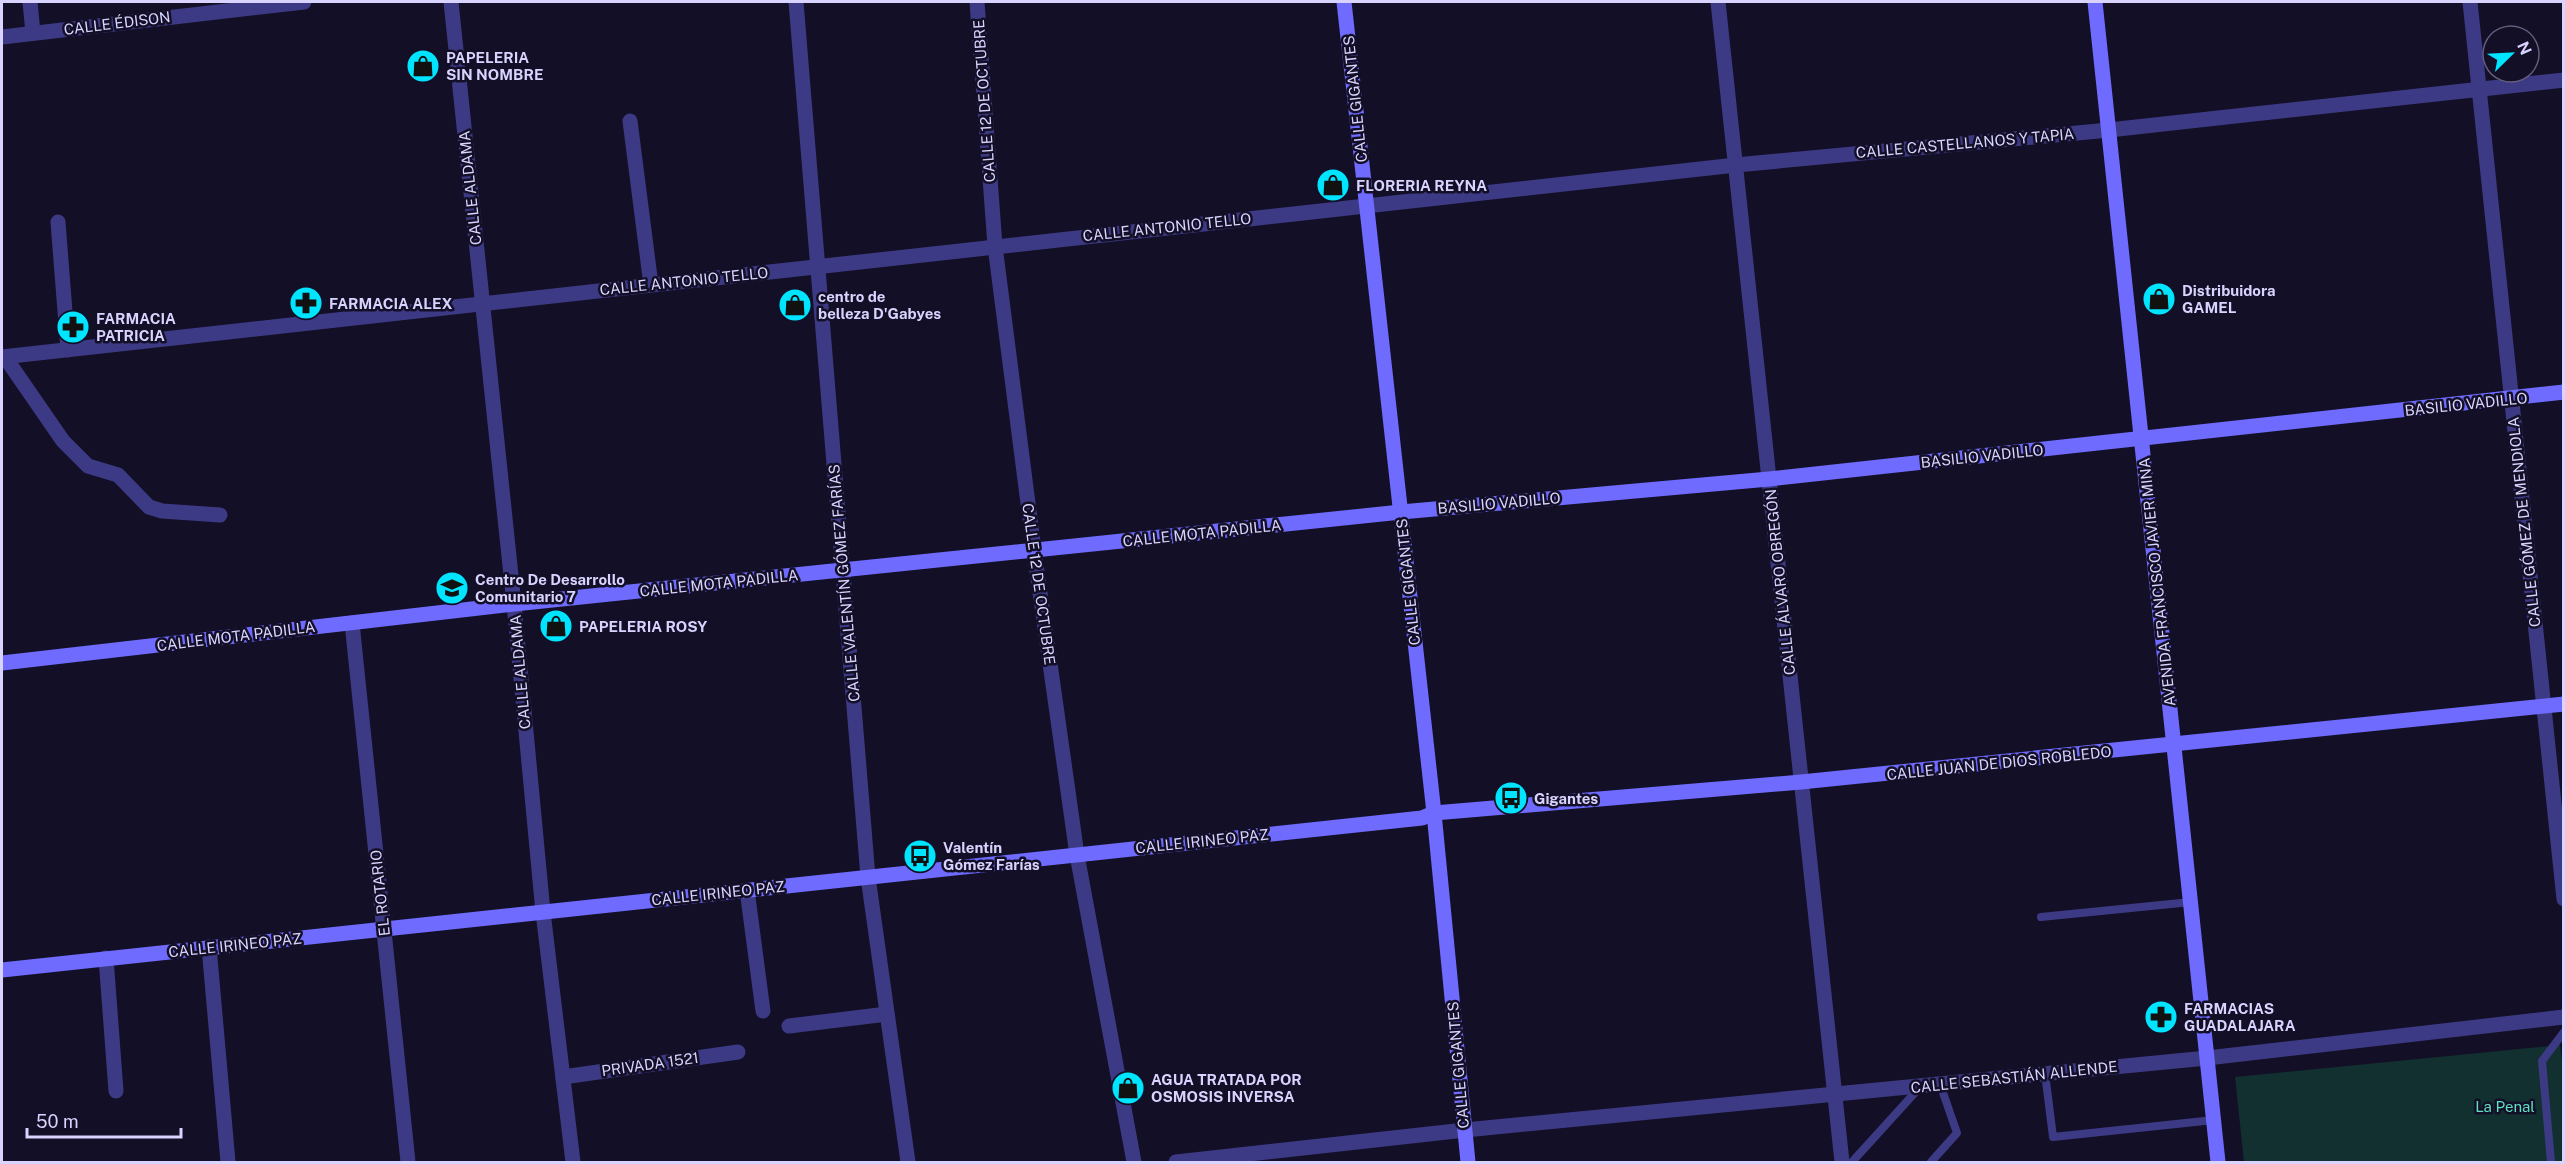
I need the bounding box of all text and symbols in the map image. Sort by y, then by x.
street label: CALLE ÉDISON [63,8,171,38]
street label: CALLE 12 DE OCTUBRE [970,19,998,183]
north arrow [2481,24,2541,84]
street label: CALLE GIGANTES [1340,35,1370,163]
text: N [2513,39,2535,58]
shop icon: PAPELERIA SIN NOMBRE [405,48,441,84]
place label: PAPELERIA SIN NOMBRE [446,49,543,83]
street label: CALLE CASTELLANOS Y TAPIA [1855,125,2075,161]
street label: CALLE ALDAMA [456,130,484,246]
shop icon: FLORERIA REYNA [1315,167,1351,203]
place label: FLORERIA REYNA [1356,177,1487,194]
street label: CALLE ANTONIO TELLO [1082,210,1252,244]
street label: CALLE ANTONIO TELLO [599,264,769,298]
shop icon: Distribuidora GAMEL [2141,281,2177,317]
place label: Distribuidora GAMEL [2182,282,2275,316]
pharmacy icon: FARMACIA ALEX [288,285,324,321]
shop icon: centro de belleza D'Gabyes [777,287,813,323]
place label: centro de belleza D'Gabyes [818,288,941,322]
place label: FARMACIA ALEX [329,295,453,312]
pharmacy icon: FARMACIA PATRICIA [55,309,91,345]
place label: FARMACIA PATRICIA [96,310,176,344]
street label: BASILIO VADILLO [2404,389,2528,419]
street label: CALLE GÓMEZ DE MENDIOLA [2503,416,2544,628]
street label: BASILIO VADILLO [1920,441,2044,471]
street label: AVENIDA FRANCISCO JAVIER MINA [2135,456,2179,707]
street label: CALLE VALENTÍN GÓMEZ FARÍAS [824,463,863,703]
street label: CALLE ÁLVARO OBREGÓN [1761,488,1798,676]
street label: BASILIO VADILLO [1437,489,1561,517]
street label: CALLE 12 DE OCTUBRE [1019,502,1059,666]
street label: CALLE MOTA PADILLA [1122,516,1283,550]
street label: CALLE GIGANTES [1393,518,1423,646]
street label: CALLE MOTA PADILLA [639,566,800,600]
school or university icon: Centro De Desarrollo Comunitario 7 [434,570,470,606]
place label: Centro De Desarrollo Comunitario 7 [475,571,625,605]
shop icon: PAPELERIA ROSY [538,608,574,644]
street label: CALLE ALDAMA [506,614,533,730]
street label: CALLE MOTA PADILLA [156,618,317,654]
place label: PAPELERIA ROSY [579,618,707,635]
street label: CALLE JUAN DE DIOS ROBLEDO [1886,743,2112,783]
bus stop icon: Gigantes [1493,780,1529,816]
place label: Gigantes [1534,790,1598,807]
street label: CALLE IRINEO PAZ [1135,826,1269,856]
bus stop icon: Valentín Gómez Farías [902,838,938,874]
place label: Valentín Gómez Farías [943,839,1040,873]
street label: EL ROTARIO [367,849,393,937]
street label: CALLE IRINEO PAZ [651,878,785,908]
street label: CALLE IRINEO PAZ [168,930,302,960]
pharmacy icon: FARMACIAS GUADALAJARA [2143,999,2179,1035]
place label: FARMACIAS GUADALAJARA [2184,1000,2296,1034]
street label: CALLE GIGANTES [1444,1001,1472,1129]
street label: PRIVADA 1521 [600,1049,700,1079]
street label: CALLE SEBASTIÁN ALLENDE [1910,1058,2118,1096]
shop icon: AGUA TRATADA POR OSMOSIS INVERSA [1110,1070,1146,1106]
place label: AGUA TRATADA POR OSMOSIS INVERSA [1151,1071,1302,1105]
park label: La Penal [2475,1098,2535,1115]
scale bar [27,1101,182,1139]
text: 50 m [36,1111,79,1132]

